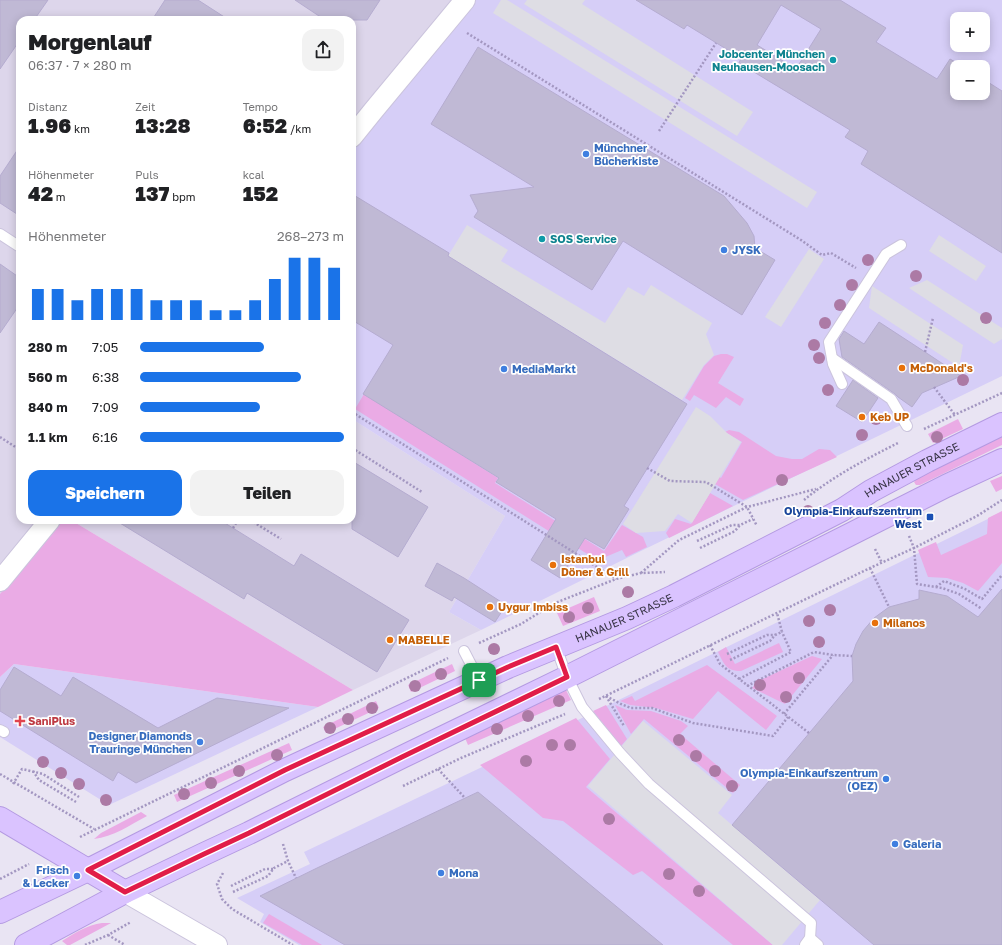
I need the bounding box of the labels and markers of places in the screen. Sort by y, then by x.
place label: Jobcenter München Neuhausen-Moosach [712,47,825,73]
marker: Jobcenter München Neuhausen-Moosach [828,55,838,65]
place label: Münchner Bücherkiste [594,141,659,167]
marker: Münchner Bücherkiste [581,149,591,159]
place label: SOS Service [550,232,617,245]
marker: SOS Service [537,234,547,244]
place label: JYSK [732,243,761,256]
marker: JYSK [719,245,729,255]
place label: McDonald's [910,361,973,374]
place label: MediaMarkt [512,362,576,375]
marker: McDonald's [897,363,907,373]
marker: MediaMarkt [499,364,509,374]
place label: Keb UP [870,410,910,423]
marker: Keb UP [857,412,867,422]
place label: Olympia-Einkaufszentrum West [784,504,923,530]
marker: Olympia-Einkaufszentrum West [925,512,935,522]
place label: Istanbul Döner & Grill [561,552,629,578]
marker: Istanbul Döner & Grill [548,560,558,570]
place label: Uygur Imbiss [498,600,568,613]
marker: Uygur Imbiss [485,602,495,612]
place label: Milanos [883,616,925,629]
marker: Milanos [870,618,880,628]
place label: MABELLE [398,633,450,646]
marker: MABELLE [385,635,395,645]
pin [462,663,496,697]
place label: SaniPlus [28,714,75,727]
marker: SaniPlus [15,716,25,726]
place label: Designer Diamonds Trauringe München [88,729,192,755]
marker: Designer Diamonds Trauringe München [195,737,205,747]
place label: Olympia-Einkaufszentrum (OEZ) [740,766,878,792]
marker: Olympia-Einkaufszentrum (OEZ) [881,774,891,784]
place label: Galeria [903,837,941,850]
marker: Galeria [890,839,900,849]
place label: Frisch & Lecker [22,863,70,889]
place label: Mona [449,866,478,879]
marker: Mona [436,868,446,878]
marker: Frisch & Lecker [72,871,82,881]

